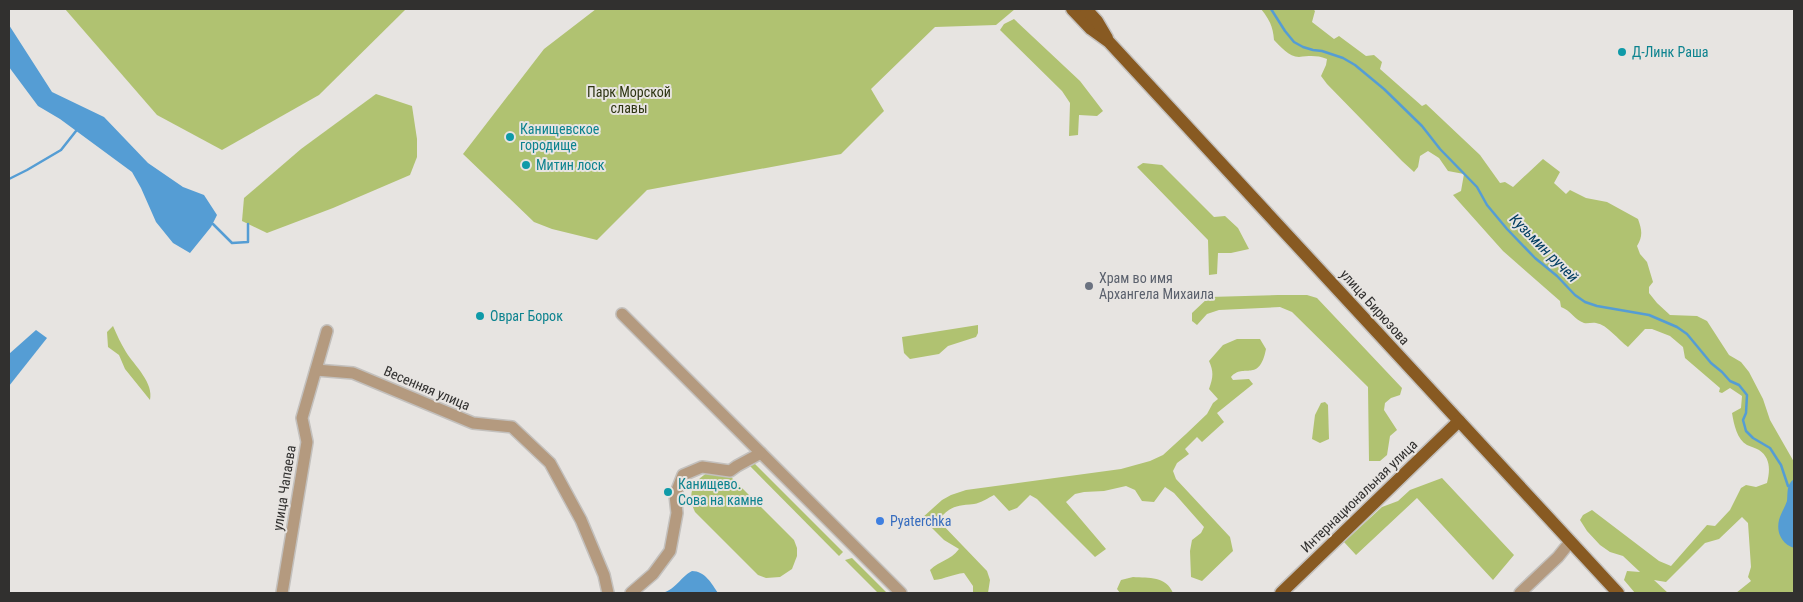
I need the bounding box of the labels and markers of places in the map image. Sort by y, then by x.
place label: Д-Линк Раша [1632,44,1708,60]
marker: Д-Линк Раша [1616,46,1628,58]
place label: Канищевское городище [520,121,600,153]
marker: Канищевское городище [504,131,516,143]
place label: Митин лоск [536,157,605,173]
marker: Митин лоск [520,159,532,171]
place label: Храм во имя Архангела Михаила [1099,270,1214,302]
marker: Храм во имя Архангела Михаила [1083,280,1095,292]
place label: Овраг Борок [490,308,563,324]
marker: Овраг Борок [474,310,486,322]
place label: Канищево. Сова на камне [678,476,764,508]
marker: Канищево. Сова на камне [662,486,674,498]
place label: Pyaterchka [890,513,951,529]
marker: Pyaterchka [874,515,886,527]

